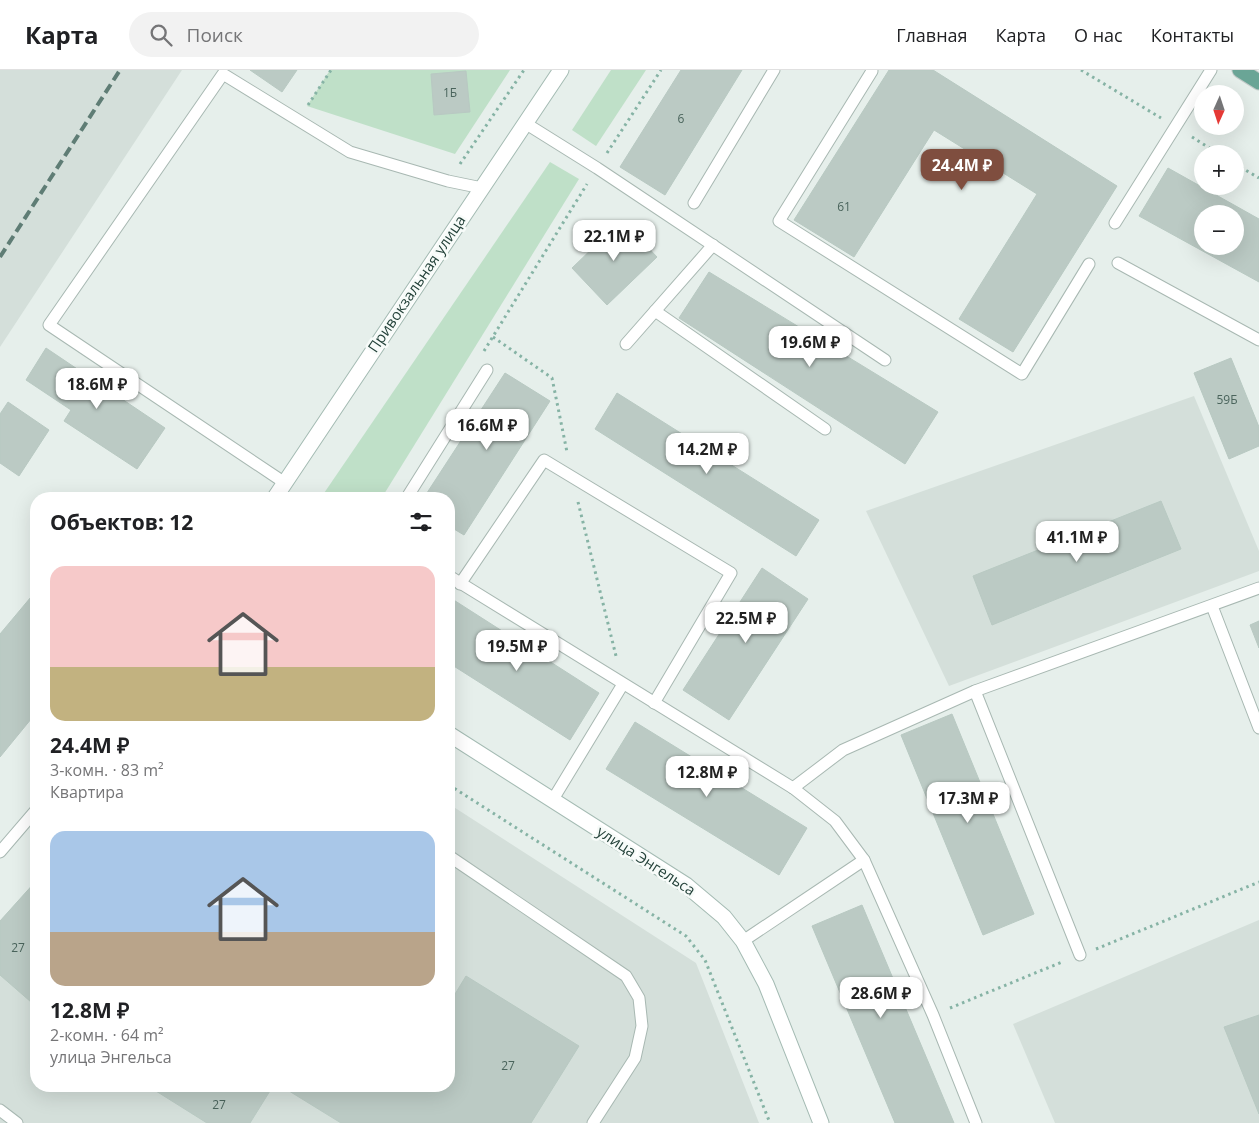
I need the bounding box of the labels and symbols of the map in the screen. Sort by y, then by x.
house number: 1Б [443,84,457,101]
north arrow [1194,85,1244,135]
house number: 6 [678,110,685,127]
pin: 24.4M ₽ [916,148,1008,191]
house number: 61 [837,198,851,215]
street label: Привокзальная улица [363,211,470,356]
pin: 22.1M ₽ [568,220,660,262]
pin: 19.6M ₽ [764,326,856,368]
pin: 18.6M ₽ [51,368,143,410]
house number: 59Б [1216,391,1238,408]
pin: 16.6M ₽ [441,408,533,451]
pin: 14.2M ₽ [661,432,753,475]
pin: 41.1M ₽ [1031,520,1123,563]
pin: 22.5M ₽ [700,602,792,644]
pin: 19.5M ₽ [471,630,563,672]
pin: 12.8M ₽ [661,756,753,798]
pin: 17.3M ₽ [922,782,1014,824]
street label: улица Энгельса [593,821,700,900]
house number: 27 [11,939,25,956]
pin: 28.6M ₽ [835,976,927,1019]
house number: 27 [501,1057,515,1074]
house number: 27 [212,1096,226,1113]

